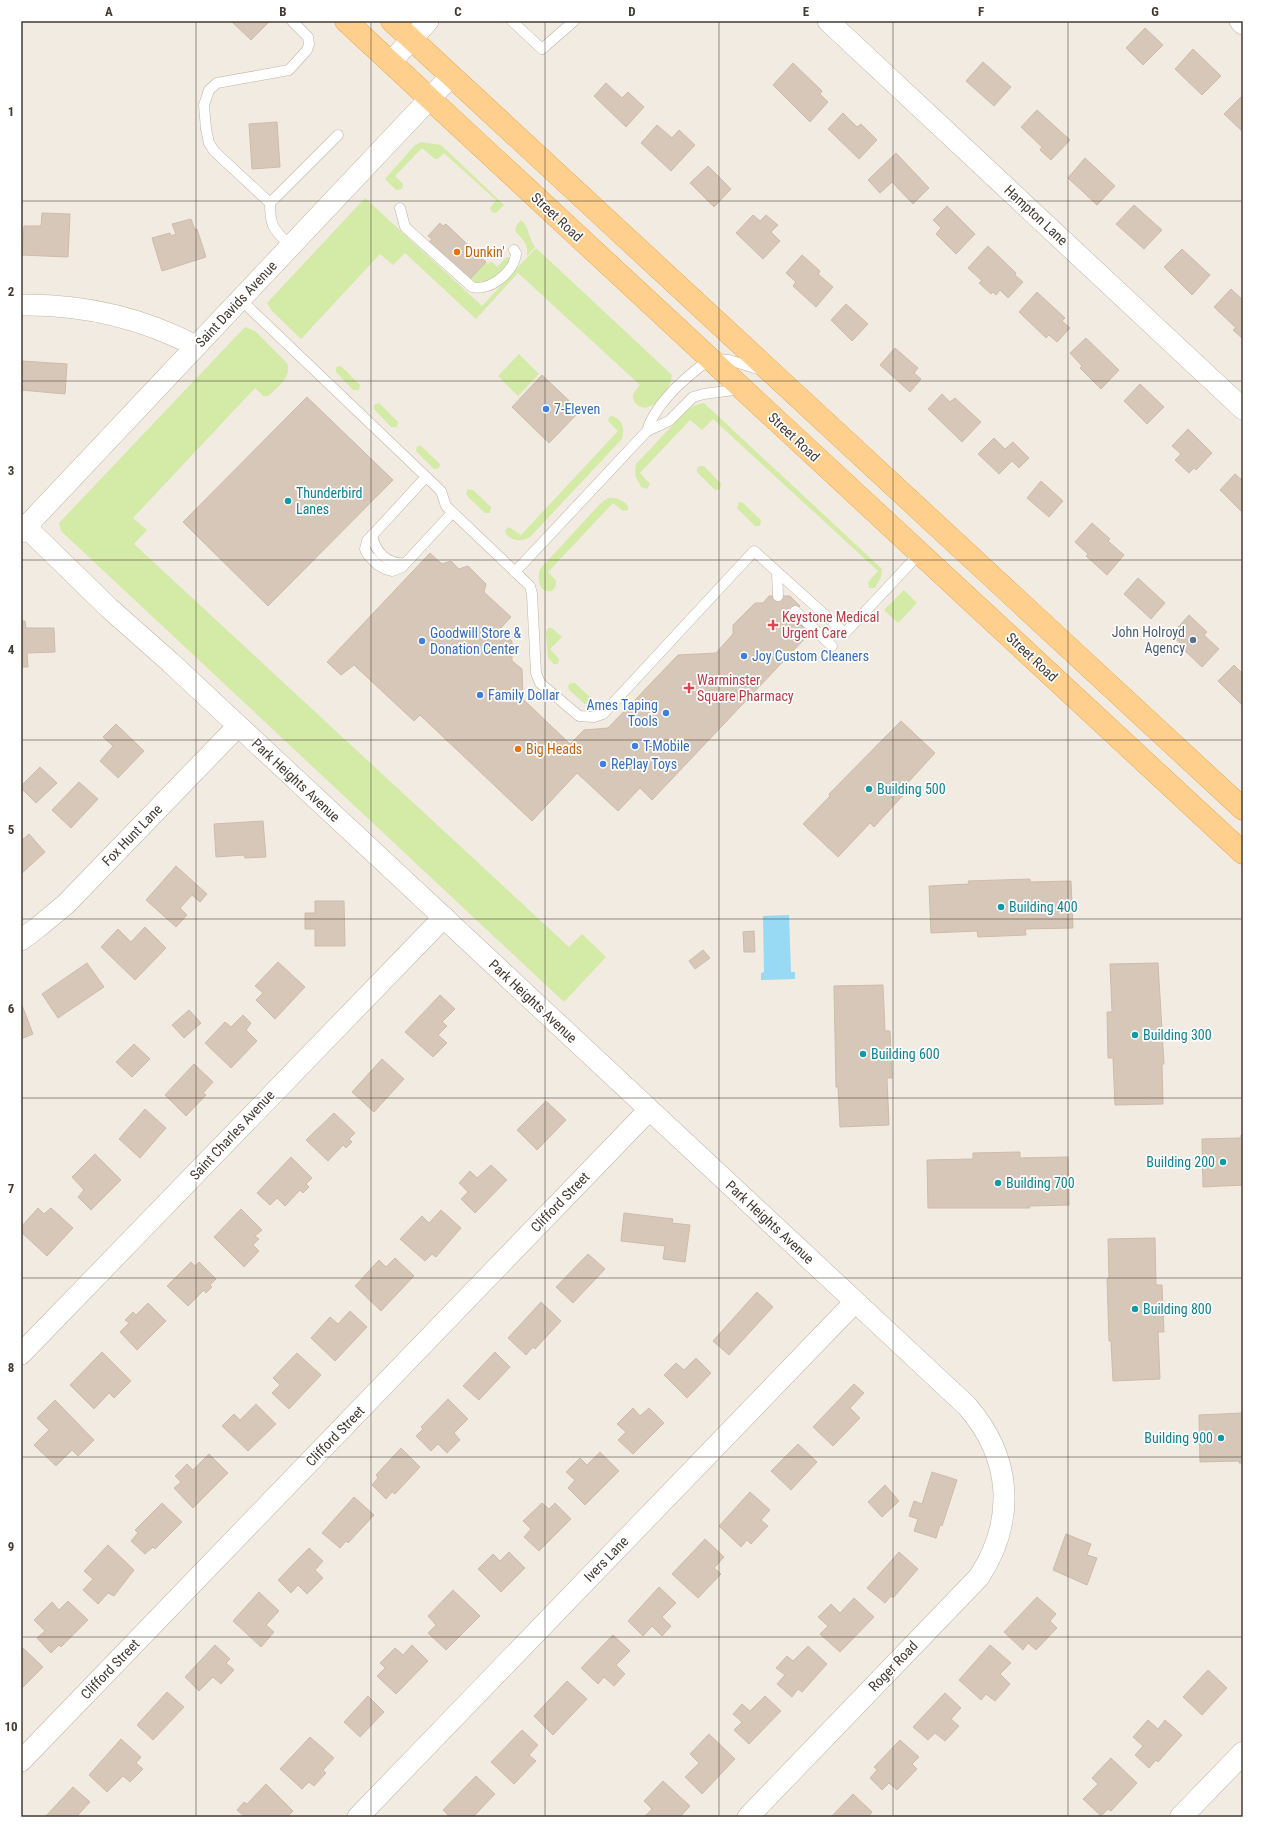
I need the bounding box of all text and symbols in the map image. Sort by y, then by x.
text: A [105,4,113,19]
text: B [279,4,287,19]
text: C [454,4,462,19]
text: D [628,4,636,19]
text: E [803,4,810,19]
text: F [978,4,984,19]
text: G [1151,4,1159,19]
text: 1 [8,104,14,119]
street label: Hampton Lane [1001,182,1071,249]
street label: Street Road [528,189,586,245]
place label: Dunkin' [465,244,505,260]
marker: Dunkin' [452,247,462,257]
street label: Saint Davids Avenue [192,257,280,350]
text: 2 [8,284,15,299]
place label: 7-Eleven [554,401,600,417]
marker: 7-Eleven [541,404,551,414]
street label: Street Road [765,409,823,465]
text: 3 [8,463,14,478]
place label: Thunderbird Lanes [296,485,363,517]
marker: Thunderbird Lanes [283,496,293,506]
place label: Keystone Medical Urgent Care [782,609,879,641]
marker: Keystone Medical Urgent Care [767,619,779,631]
place label: John Holroyd Agency [1112,624,1185,656]
place label: Goodwill Store & Donation Center [430,625,521,657]
street label: Street Road [1003,629,1061,685]
marker: John Holroyd Agency [1188,635,1198,645]
marker: Goodwill Store & Donation Center [417,636,427,646]
text: 4 [8,642,15,657]
place label: Joy Custom Cleaners [752,648,869,664]
marker: Joy Custom Cleaners [739,651,749,661]
place label: Warminster Square Pharmacy [697,672,794,704]
marker: Warminster Square Pharmacy [684,683,694,693]
place label: Family Dollar [488,687,560,703]
marker: Family Dollar [475,690,485,700]
place label: Ames Taping Tools [586,697,658,729]
marker: Ames Taping Tools [661,708,671,718]
street label: Park Heights Avenue [249,735,344,825]
place label: T-Mobile [643,738,690,754]
place label: Big Heads [526,741,582,757]
marker: T-Mobile [630,741,640,751]
marker: Big Heads [513,744,523,754]
place label: RePlay Toys [611,756,677,772]
marker: RePlay Toys [598,759,608,769]
place label: Building 500 [877,781,946,797]
marker: Building 500 [864,784,874,794]
street label: Fox Hunt Lane [99,801,166,869]
text: 5 [8,822,15,837]
place label: Building 400 [1009,899,1078,915]
marker: Building 400 [996,902,1006,912]
street label: Park Heights Avenue [486,956,581,1046]
text: 6 [8,1001,15,1016]
place label: Building 300 [1143,1027,1212,1043]
marker: Building 300 [1130,1030,1140,1040]
place label: Building 600 [871,1046,940,1062]
marker: Building 600 [858,1049,868,1059]
street label: Saint Charles Avenue [186,1087,278,1183]
place label: Building 200 [1146,1154,1215,1170]
marker: Building 200 [1218,1157,1228,1167]
street label: Clifford Street [527,1169,593,1235]
place label: Building 700 [1006,1175,1075,1191]
street label: Park Heights Avenue [723,1177,818,1267]
marker: Building 700 [993,1178,1003,1188]
text: 7 [8,1181,15,1196]
place label: Building 800 [1143,1301,1212,1317]
marker: Building 800 [1130,1304,1140,1314]
text: 8 [8,1360,14,1375]
street label: Clifford Street [302,1403,368,1469]
place label: Building 900 [1144,1430,1213,1446]
marker: Building 900 [1216,1433,1226,1443]
street label: Ivers Lane [581,1533,632,1585]
text: 9 [8,1539,14,1554]
street label: Clifford Street [77,1636,143,1702]
street label: Roger Road [865,1638,921,1694]
text: 10 [4,1719,18,1734]

